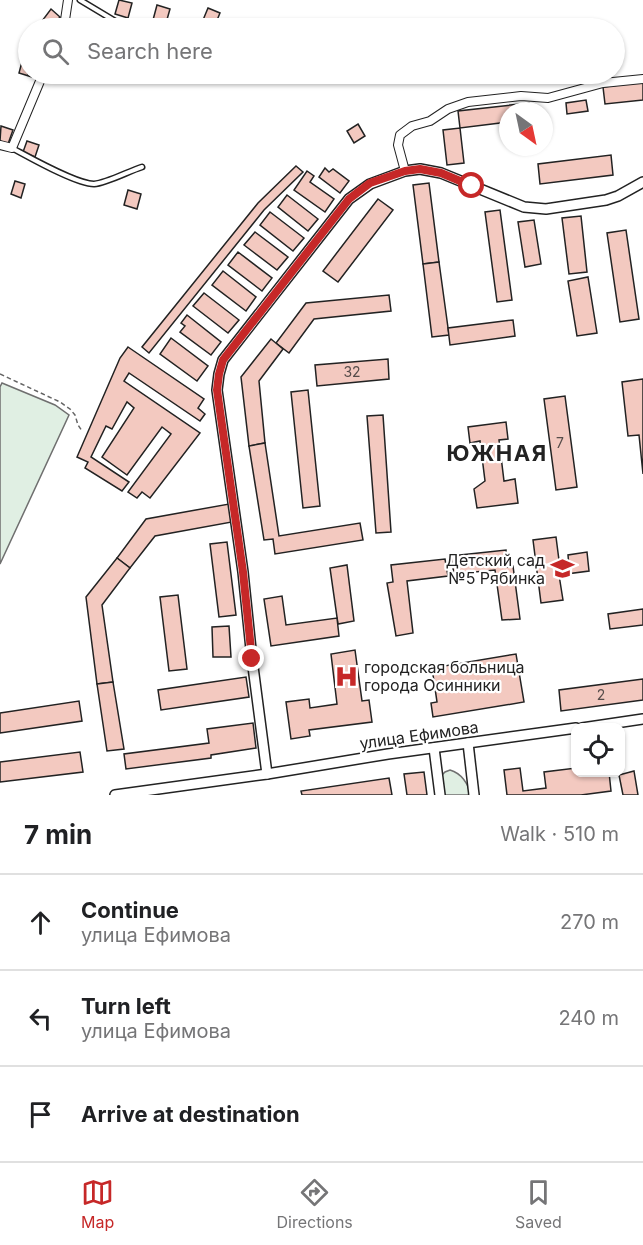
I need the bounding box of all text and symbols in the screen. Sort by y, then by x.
search box [18,18,625,84]
icon: search [39,35,72,68]
text: Search here [87,38,213,64]
north arrow [499,102,553,156]
route start [458,172,484,198]
house number: 32 [343,363,361,380]
house number: 7 [556,434,564,451]
district label: ЮЖНАЯ [446,440,548,466]
place label: Детский сад №5 Рябинка [446,550,545,588]
school or university icon: Детский сад №5 Рябинка [550,556,576,582]
route end [238,645,264,671]
place label: городская больница города Осинники [364,657,525,695]
hospital icon: городская больница города Осинники [333,663,359,689]
house number: 2 [597,686,605,703]
street label: улица Ефимова [358,717,480,753]
map controls [571,723,625,777]
button: locate [571,723,625,777]
text: 7 min [24,819,92,850]
text: Walk · 510 m [500,822,619,846]
text: Continue [81,897,179,923]
icon: ahead [24,906,57,939]
text: 270 m [560,910,619,934]
text: улица Ефимова [81,923,231,947]
text: Turn left [81,993,171,1019]
icon: left [24,1002,57,1035]
text: 240 m [558,1006,619,1030]
text: улица Ефимова [81,1019,231,1043]
icon: arrive [24,1098,57,1131]
text: Arrive at destination [81,1101,300,1127]
tab: Map [81,1176,114,1232]
tab: Directions [277,1176,353,1232]
tab: Saved [515,1176,562,1232]

